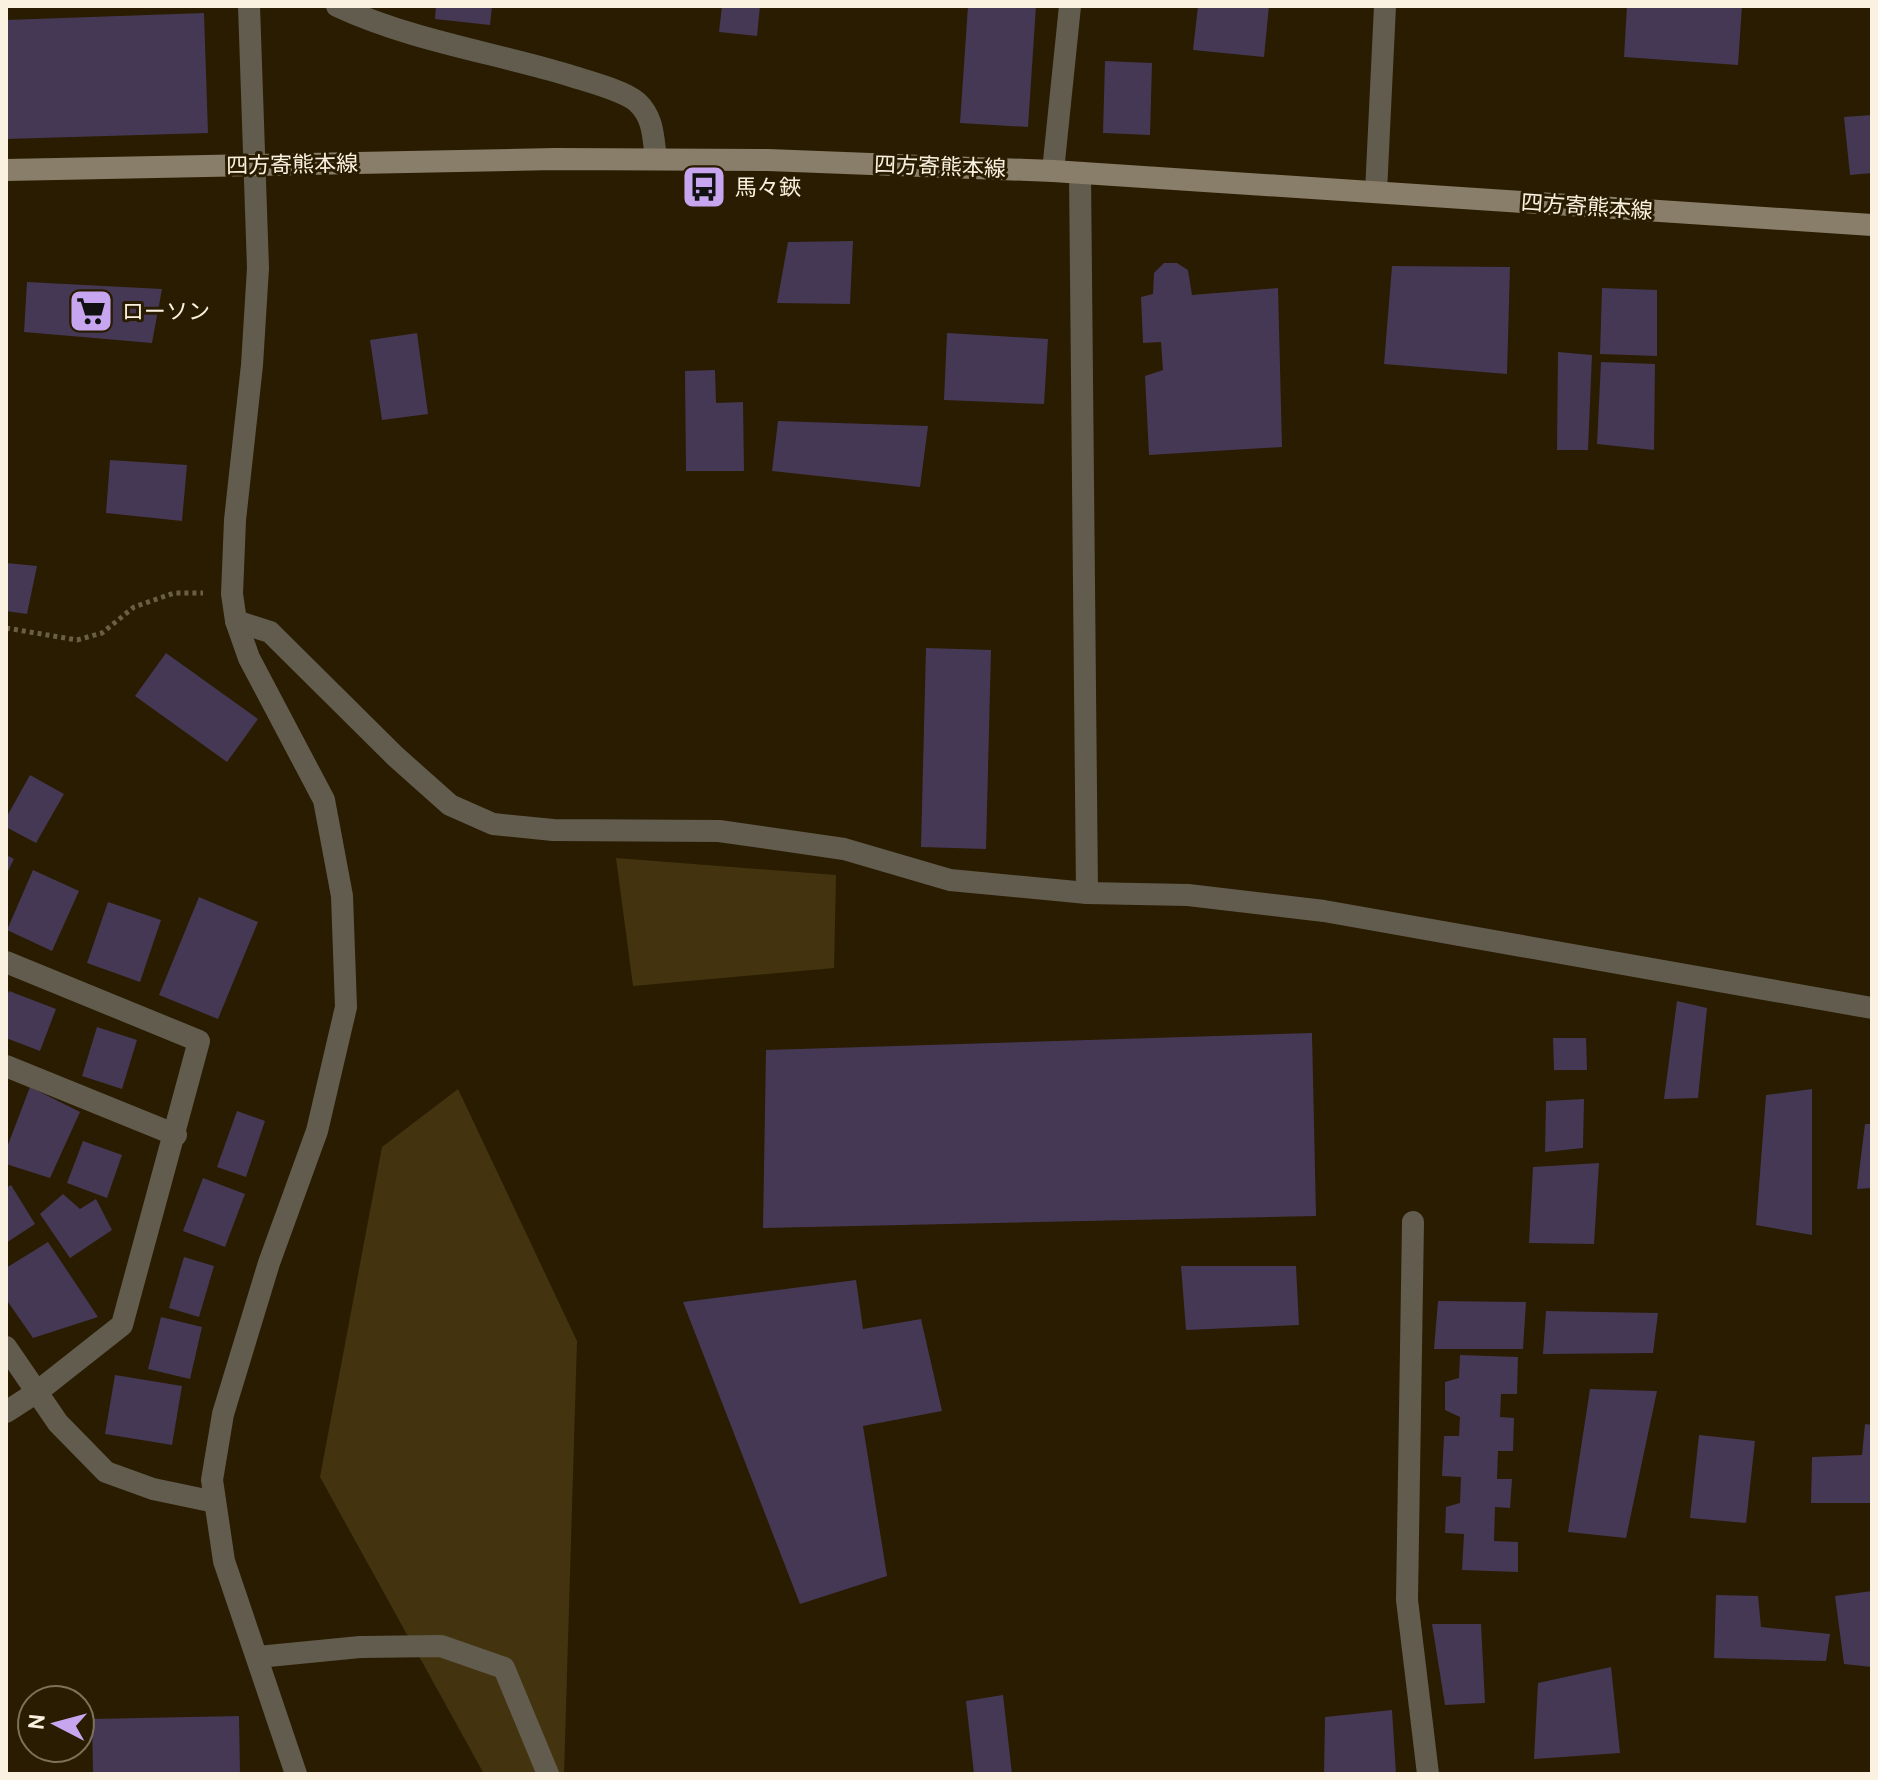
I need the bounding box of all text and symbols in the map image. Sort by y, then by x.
street label: 四方寄熊本線 [226,152,358,181]
street label: 四方寄熊本線 [873,153,1006,184]
bus stop icon: 馬々鋏 [680,163,728,211]
place label: 馬々鋏 [735,176,801,203]
street label: 四方寄熊本線 [1520,190,1654,227]
supermarket icon: ローソン [67,287,115,335]
place label: ローソン [122,300,210,327]
north arrow [16,1684,96,1764]
text: N [24,1713,53,1731]

